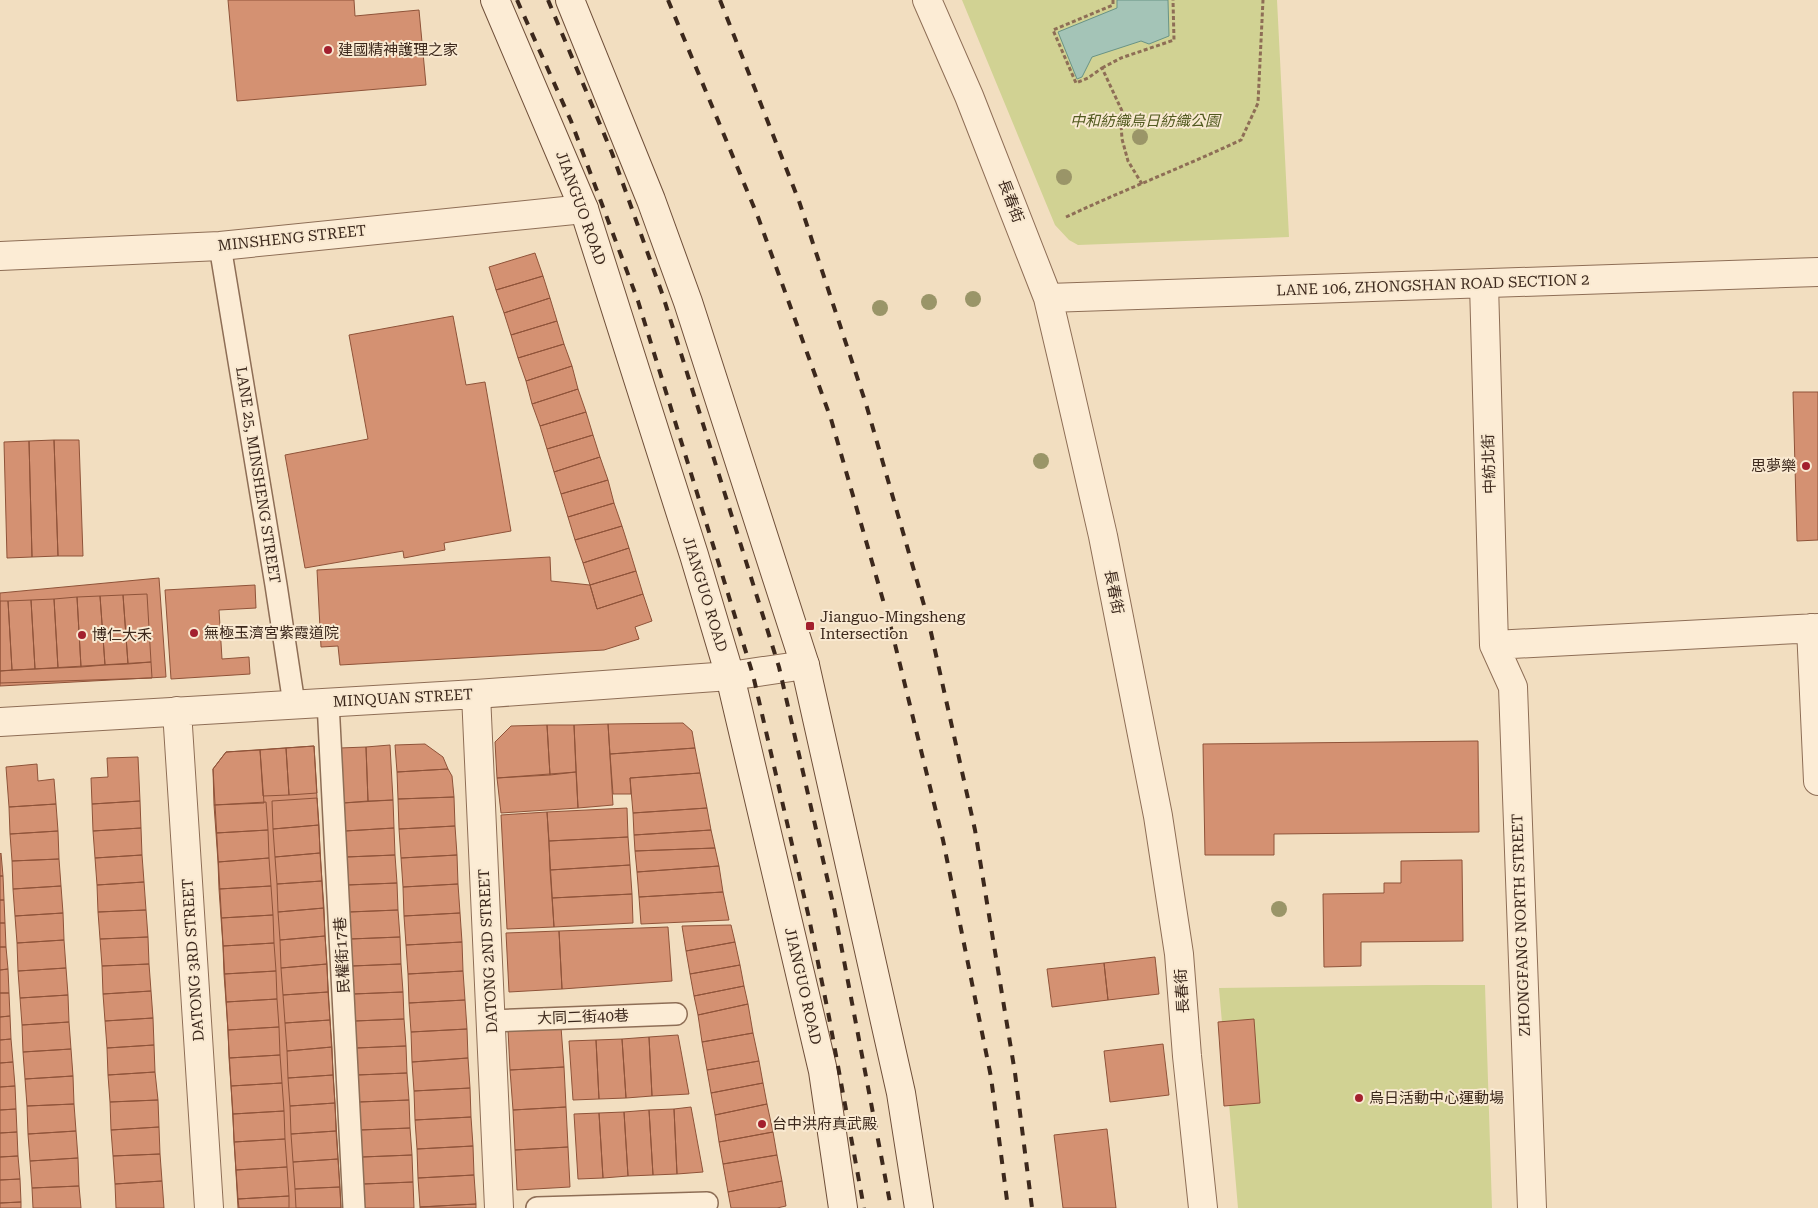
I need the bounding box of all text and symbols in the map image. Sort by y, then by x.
place label: 建國精神護理之家 [338,41,458,59]
marker: 建國精神護理之家 [322,44,334,56]
park label: 中和紡織烏日紡織公園 [1070,112,1222,130]
street label: JIANGUO ROAD [552,149,610,267]
street label: 長春街 [995,177,1027,225]
street label: MINSHENG STREET [217,221,367,255]
street label: LANE 106, ZHONGSHAN ROAD SECTION 2 [1276,271,1590,299]
street label: LANE 25, MINSHENG STREET [232,365,284,585]
street label: 中紡北街 [1479,434,1499,494]
place label: 思夢樂 [1751,457,1796,475]
marker: 思夢樂 [1800,460,1812,472]
street label: JIANGUO ROAD [679,534,731,654]
street label: 長春街 [1101,568,1127,616]
place label: Jianguo-Mingsheng Intersection [820,608,966,643]
marker: Jianguo-Mingsheng Intersection [804,620,816,632]
place label: 無極玉濟宮紫霞道院 [204,624,339,642]
place label: 博仁大禾 [92,626,152,644]
marker: 無極玉濟宮紫霞道院 [188,627,200,639]
marker: 博仁大禾 [76,629,88,641]
street label: MINQUAN STREET [333,685,473,711]
street label: ZHONGFANG NORTH STREET [1508,813,1534,1037]
street label: DATONG 2ND STREET [475,868,501,1034]
street label: DATONG 3RD STREET [178,878,208,1042]
street label: 民權街17巷 [331,916,353,994]
street label: JIANGUO ROAD [781,925,825,1047]
street label: 長春街 [1171,968,1193,1014]
street label: 大同二街40巷 [537,1006,629,1028]
place label: 烏日活動中心運動場 [1369,1089,1504,1107]
marker: 烏日活動中心運動場 [1353,1092,1365,1104]
place label: 台中洪府真武殿 [772,1115,877,1133]
marker: 台中洪府真武殿 [756,1118,768,1130]

